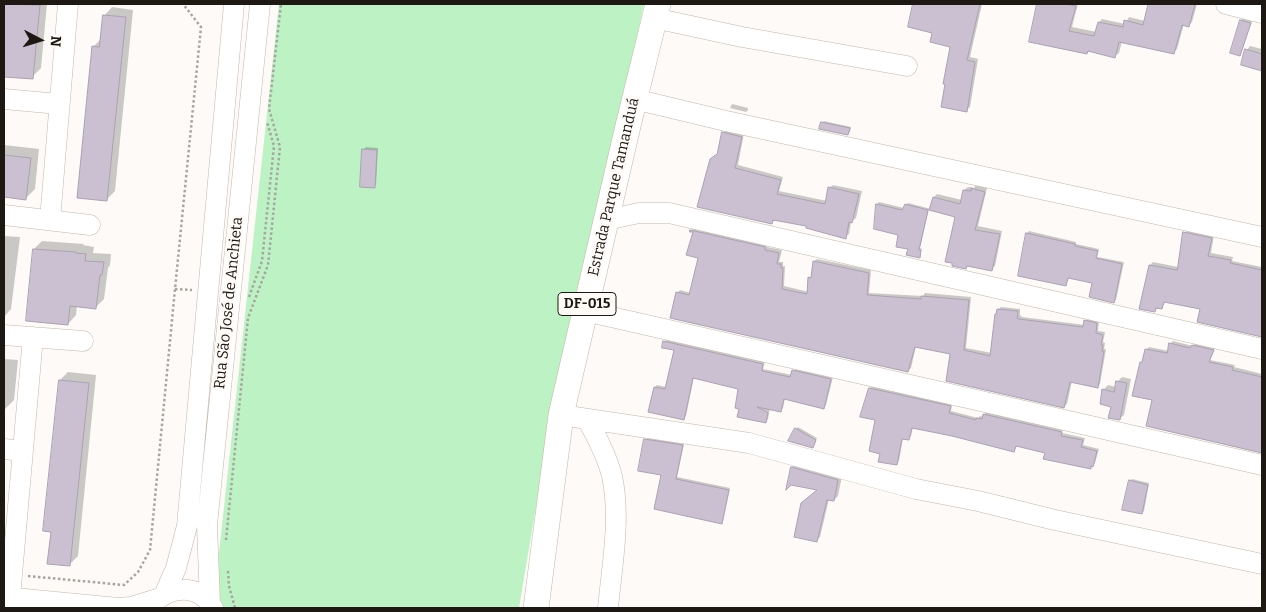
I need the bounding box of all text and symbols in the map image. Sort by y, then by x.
north arrow [15,15,65,65]
text: N [47,35,64,47]
street label: Estrada Parque Tamanduá [585,96,643,278]
street label: Rua São José de Anchieta [211,216,247,390]
road number: DF-015 [558,292,616,316]

